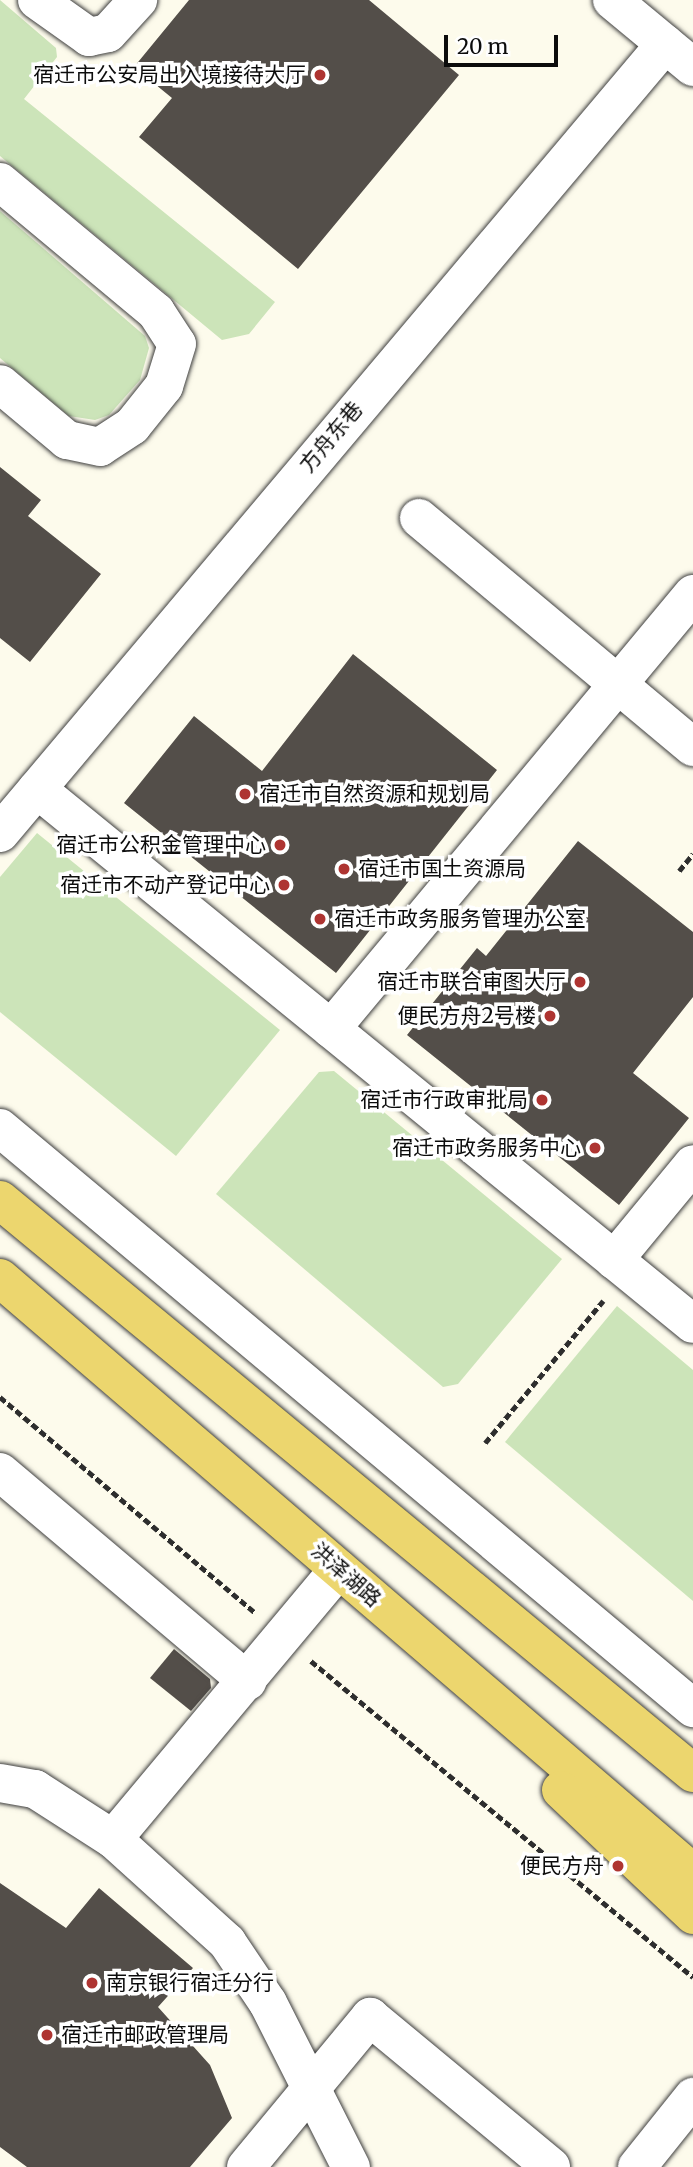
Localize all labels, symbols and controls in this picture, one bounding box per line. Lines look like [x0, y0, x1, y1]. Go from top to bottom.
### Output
scale bar [448, 21, 562, 65]
text: 20 m [457, 33, 508, 60]
place label: 宿迁市公安局出入境接待大厅 [33, 62, 306, 88]
marker: 宿迁市公安局出入境接待大厅 [312, 67, 328, 83]
street label: 方舟东巷 [294, 397, 368, 477]
place label: 宿迁市自然资源和规划局 [259, 781, 490, 807]
marker: 宿迁市自然资源和规划局 [237, 786, 253, 802]
place label: 宿迁市公积金管理中心 [56, 832, 266, 858]
marker: 宿迁市公积金管理中心 [272, 837, 288, 853]
place label: 宿迁市国土资源局 [358, 856, 526, 882]
marker: 宿迁市国土资源局 [336, 861, 352, 877]
place label: 宿迁市不动产登记中心 [60, 872, 270, 898]
marker: 宿迁市不动产登记中心 [276, 877, 292, 893]
place label: 宿迁市政务服务管理办公室 [334, 906, 586, 932]
marker: 宿迁市政务服务管理办公室 [312, 911, 328, 927]
place label: 宿迁市联合审图大厅 [377, 969, 566, 995]
marker: 宿迁市联合审图大厅 [572, 974, 588, 990]
place label: 便民方舟2号楼 [398, 1003, 536, 1029]
marker: 便民方舟2号楼 [542, 1008, 558, 1024]
place label: 宿迁市行政审批局 [360, 1087, 528, 1113]
marker: 宿迁市行政审批局 [534, 1092, 550, 1108]
place label: 宿迁市政务服务中心 [392, 1135, 581, 1161]
marker: 宿迁市政务服务中心 [587, 1140, 603, 1156]
street label: 洪泽湖路 [306, 1538, 386, 1612]
place label: 便民方舟 [520, 1853, 604, 1879]
marker: 便民方舟 [610, 1858, 626, 1874]
place label: 南京银行宿迁分行 [106, 1970, 274, 1996]
marker: 南京银行宿迁分行 [84, 1975, 100, 1991]
place label: 宿迁市邮政管理局 [61, 2022, 229, 2048]
marker: 宿迁市邮政管理局 [39, 2027, 55, 2043]

